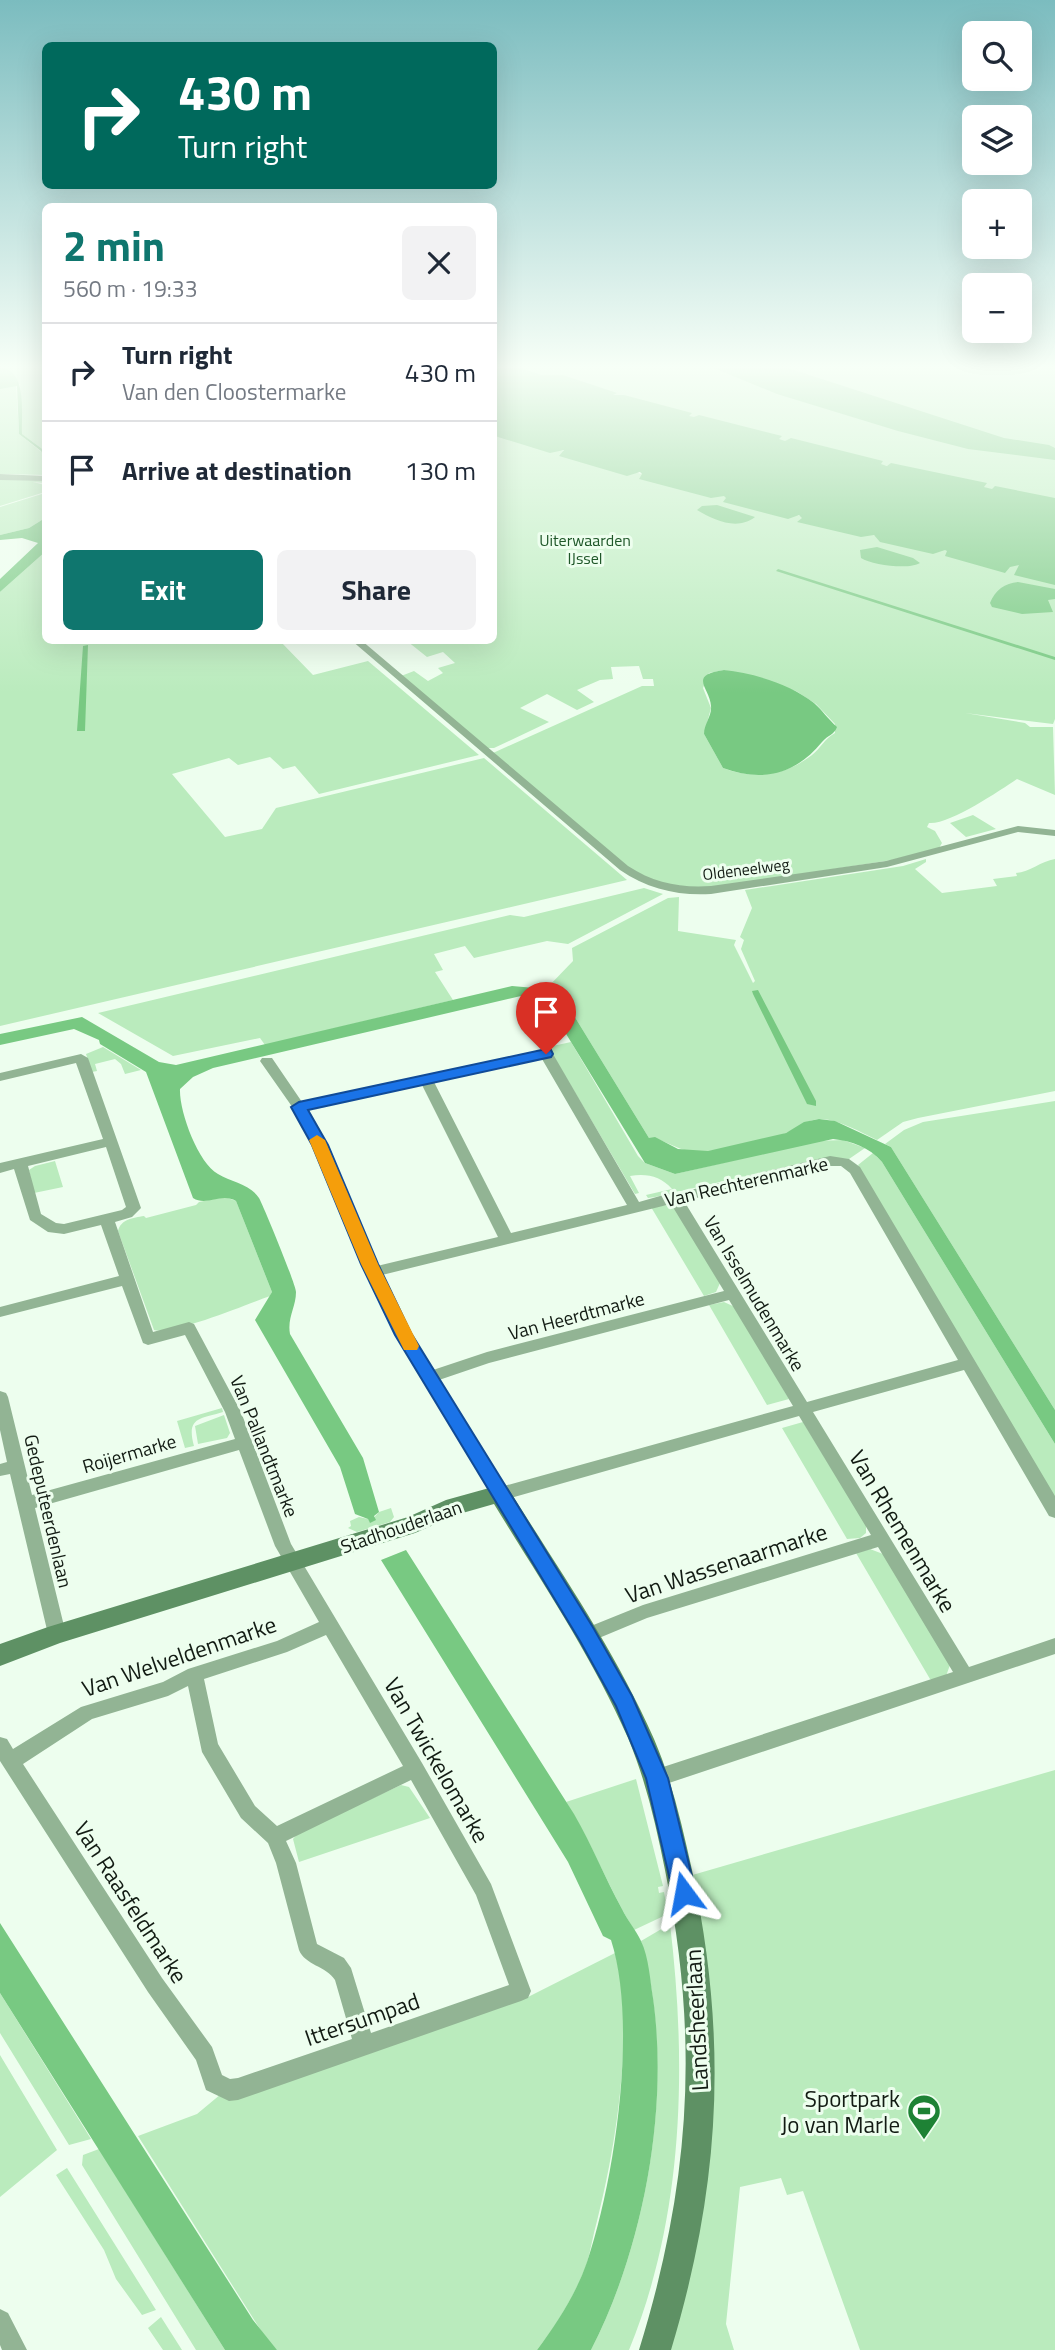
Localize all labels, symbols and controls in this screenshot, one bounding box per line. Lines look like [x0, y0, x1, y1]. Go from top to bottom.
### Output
map controls [962, 21, 1032, 343]
button: search [962, 21, 1032, 91]
text: 430 m [178, 54, 312, 129]
icon: right [63, 70, 154, 161]
button: layers [962, 105, 1032, 175]
text: Turn right [178, 122, 307, 170]
button: + [962, 189, 1032, 259]
text: 2 min [63, 213, 165, 277]
button: close [402, 226, 476, 300]
text: 560 m · 19:33 [63, 271, 198, 306]
button: − [962, 273, 1032, 343]
text: Turn right [122, 335, 233, 374]
icon: right [63, 353, 101, 391]
text: 430 m [405, 353, 476, 392]
text: Van den Cloostermarke [122, 374, 346, 409]
icon: arrive [63, 451, 101, 489]
text: Arrive at destination [122, 451, 352, 490]
text: 130 m [405, 451, 476, 490]
park label: Uiterwaarden IJssel [539, 528, 631, 570]
button: Exit [63, 550, 263, 630]
button: Share [277, 550, 476, 630]
street label: Oldeneelweg [701, 852, 791, 886]
pin [516, 982, 576, 1054]
icon: arrive [527, 993, 565, 1031]
street label: Van Rechterenmarke [661, 1148, 831, 1214]
street label: Van Isselmudenmarke [697, 1210, 813, 1376]
street label: Van Heerdtmarke [505, 1283, 647, 1347]
street label: Van Pallandtmarke [223, 1371, 307, 1521]
street label: Roijermarke [79, 1426, 179, 1480]
street label: Gedeputeerdenlaan [17, 1431, 81, 1591]
street label: Van Rhemenmarke [841, 1443, 965, 1619]
street label: Stadhouderlaan [336, 1492, 466, 1560]
street label: Van Wassenaarmarke [620, 1514, 832, 1612]
street label: Van Welveldenmarke [77, 1606, 281, 1706]
street label: Van Twickelomarke [375, 1671, 499, 1849]
street label: Van Raasfeldmarke [65, 1814, 197, 1990]
position arrow [647, 1856, 721, 1930]
street label: Landsheerlaan [675, 1948, 717, 2092]
street label: Ittersumpad [300, 1983, 424, 2055]
place label: Sportpark Jo van Marle [781, 2081, 900, 2142]
sports icon: Sportpark Jo van Marle [905, 2092, 943, 2141]

